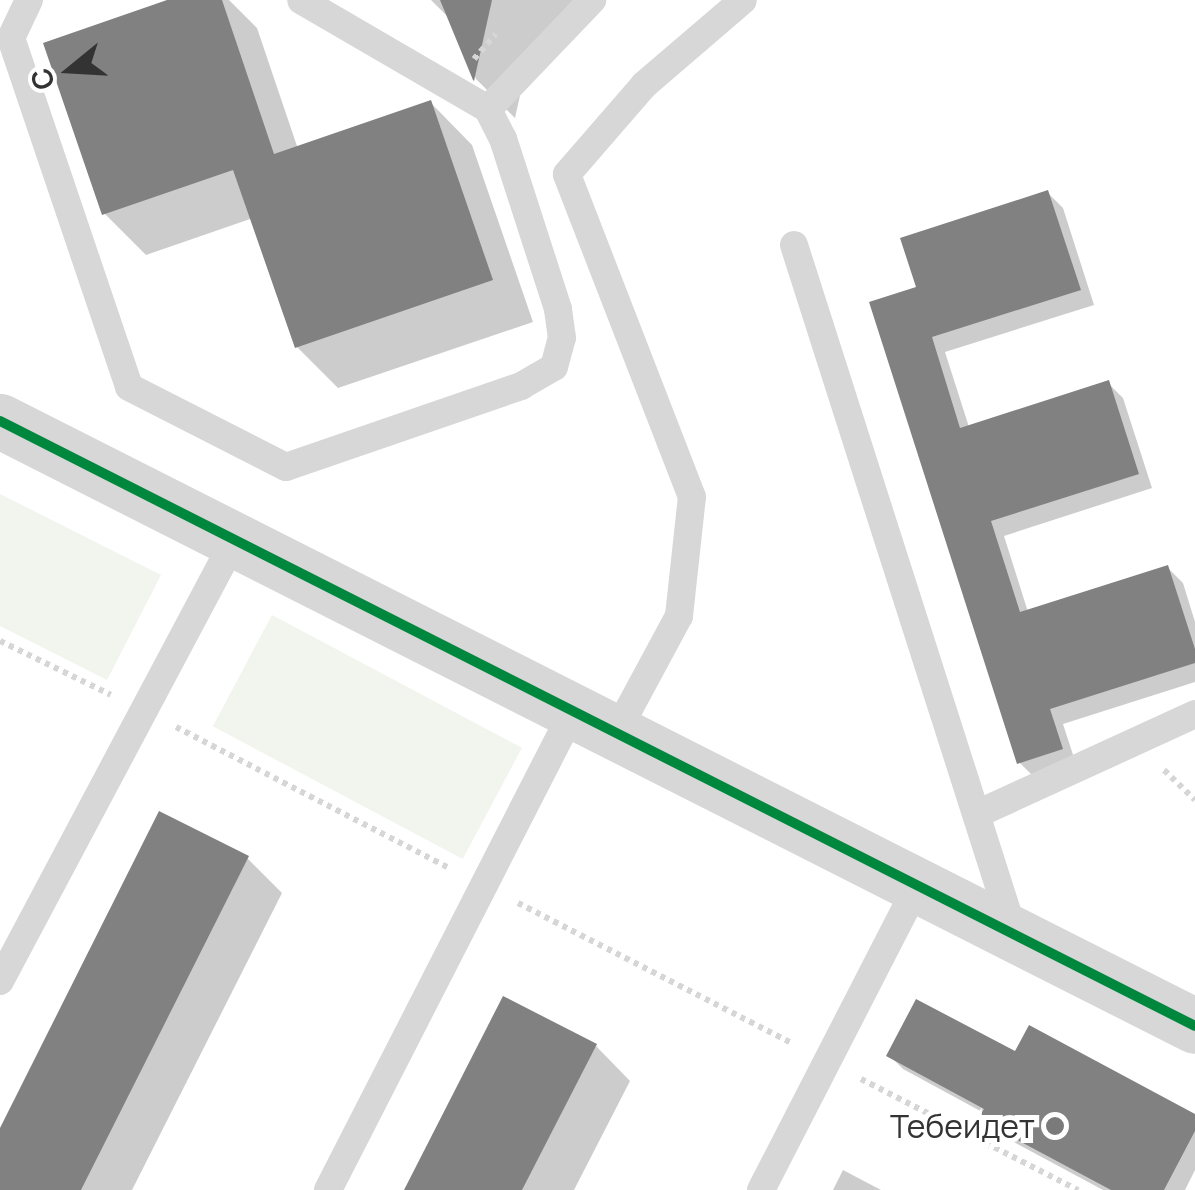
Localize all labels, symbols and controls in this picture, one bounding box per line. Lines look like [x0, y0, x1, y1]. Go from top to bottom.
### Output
north arrow [20, 20, 120, 120]
text: С [20, 64, 63, 95]
place label: Тебеидет [890, 1107, 1035, 1145]
marker: Тебеидет [1044, 1115, 1066, 1137]

